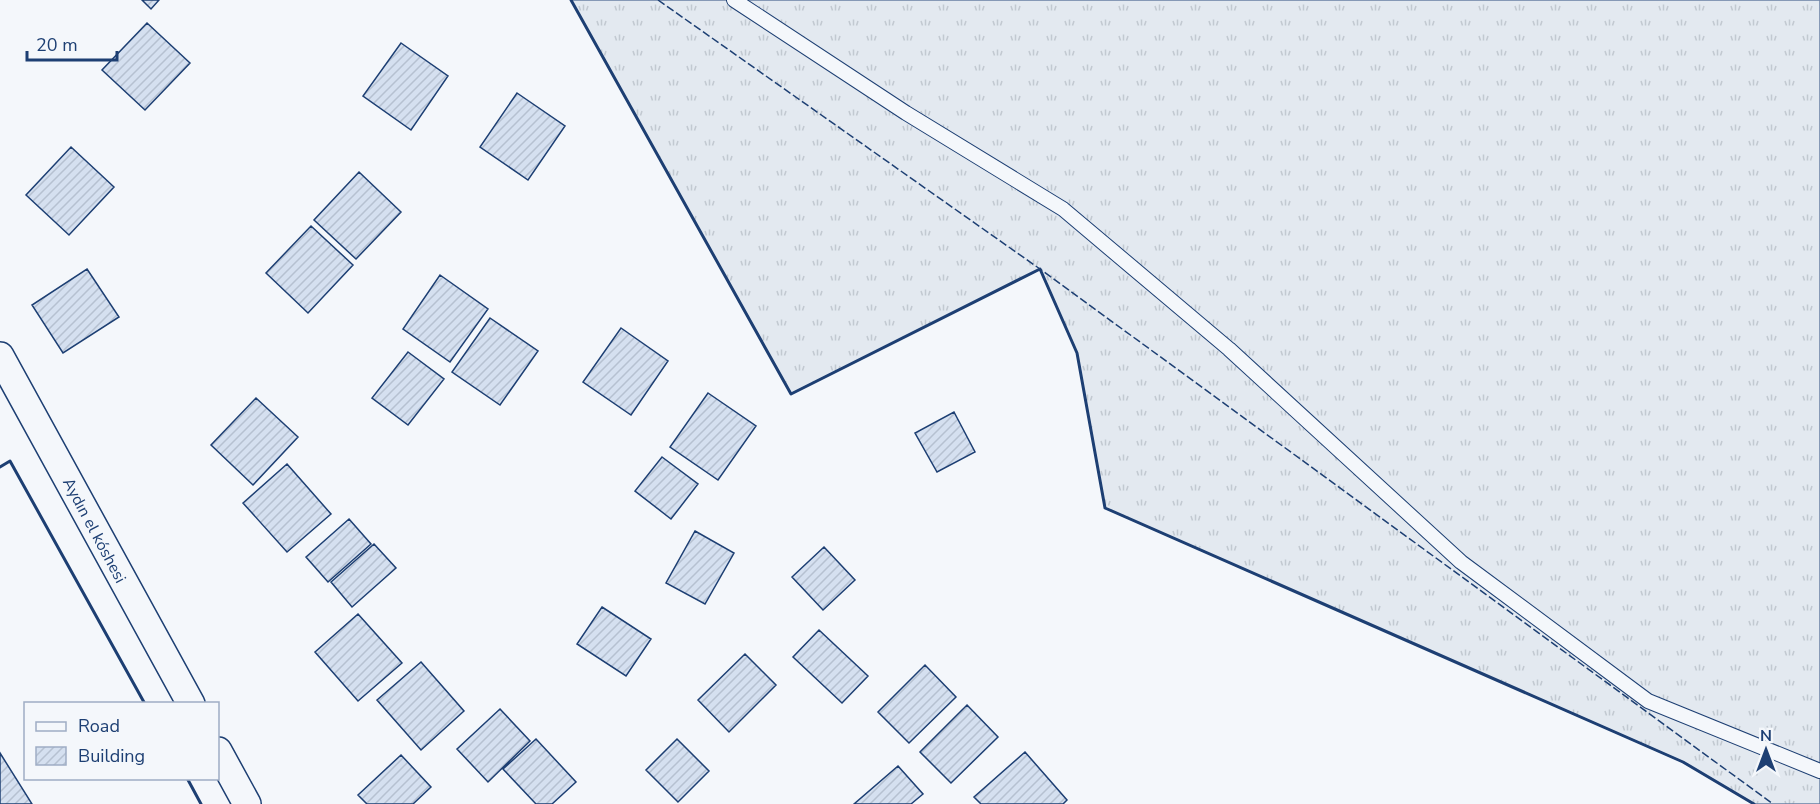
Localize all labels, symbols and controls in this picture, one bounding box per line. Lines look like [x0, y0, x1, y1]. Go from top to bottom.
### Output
scale bar [27, 24, 117, 62]
text: 20 m [36, 33, 78, 57]
street label: Aydın el kóshesi [57, 474, 131, 587]
legend [24, 702, 219, 780]
text: Road [78, 714, 120, 738]
north arrow [1736, 720, 1796, 780]
text: N [1760, 725, 1772, 747]
text: Building [78, 744, 145, 768]

